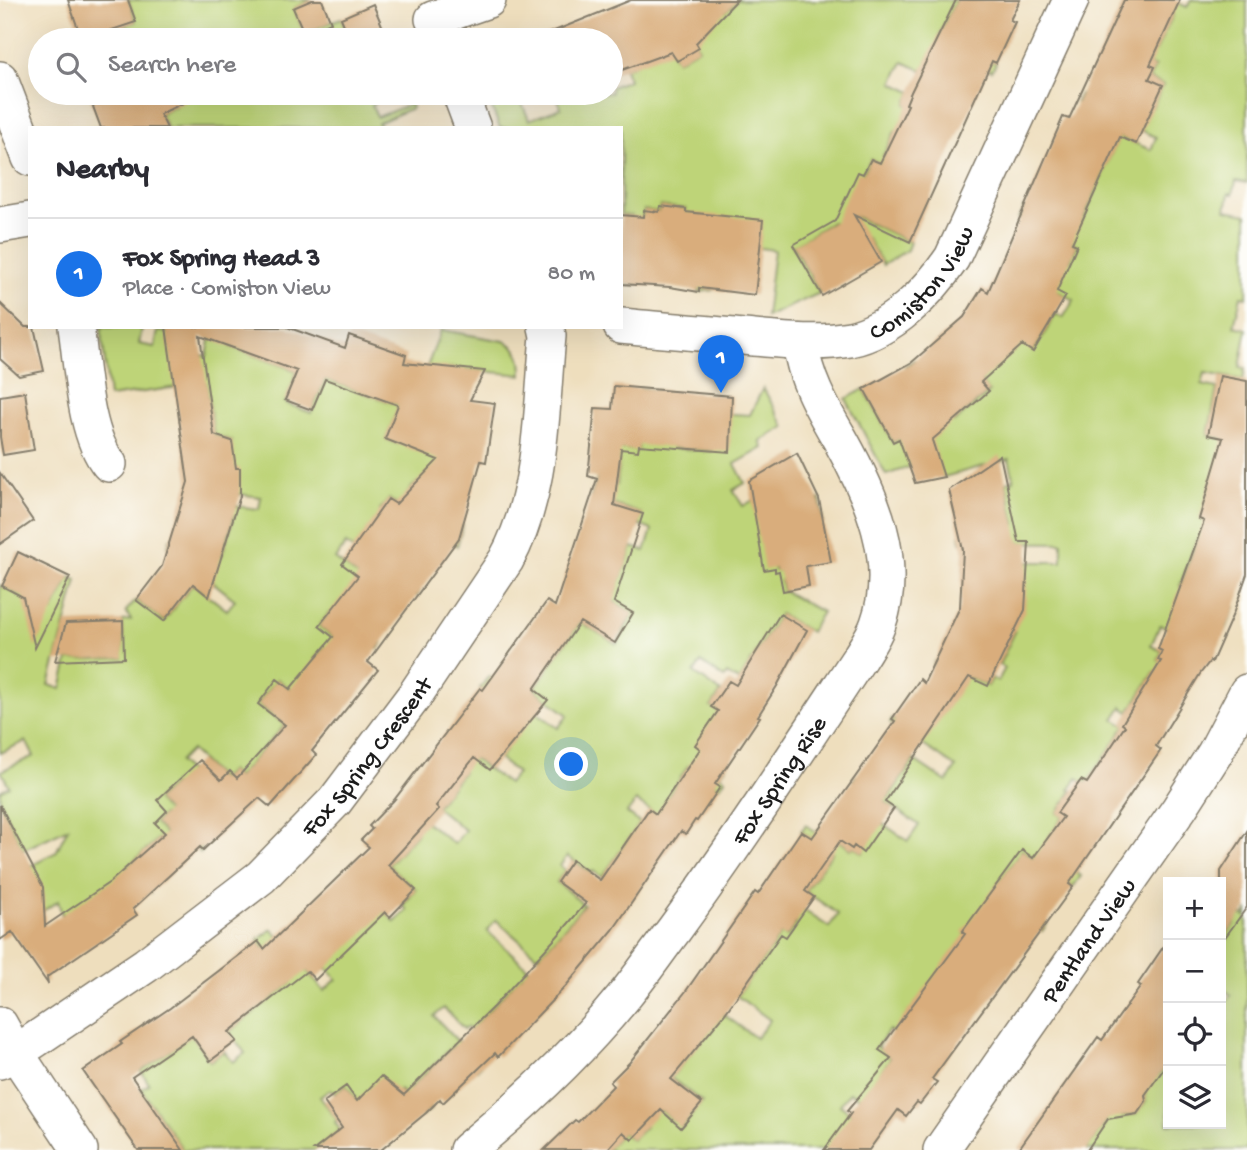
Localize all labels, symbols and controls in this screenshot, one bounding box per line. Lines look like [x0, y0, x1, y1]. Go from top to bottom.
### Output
search box [28, 28, 623, 105]
icon: search [52, 48, 90, 86]
text: Search here [108, 51, 236, 82]
text: Nearby [56, 154, 149, 189]
street label: Comiston View [865, 222, 983, 349]
text: Fox Spring Head 3 [123, 245, 320, 276]
text: 1 [74, 261, 84, 288]
text: 80 m [548, 261, 595, 288]
text: Place · Comiston View [123, 276, 331, 303]
pin: 1 [698, 335, 744, 393]
street label: Fox Spring Crescent [296, 671, 442, 845]
street label: Fox Spring Rise [727, 711, 835, 853]
your location [554, 747, 588, 781]
street label: Pentland View [1036, 874, 1144, 1011]
map controls [1163, 877, 1226, 1129]
button: + [1163, 877, 1226, 940]
button: − [1163, 940, 1226, 1003]
button: locate [1163, 1003, 1226, 1066]
button: layers [1163, 1066, 1226, 1129]

